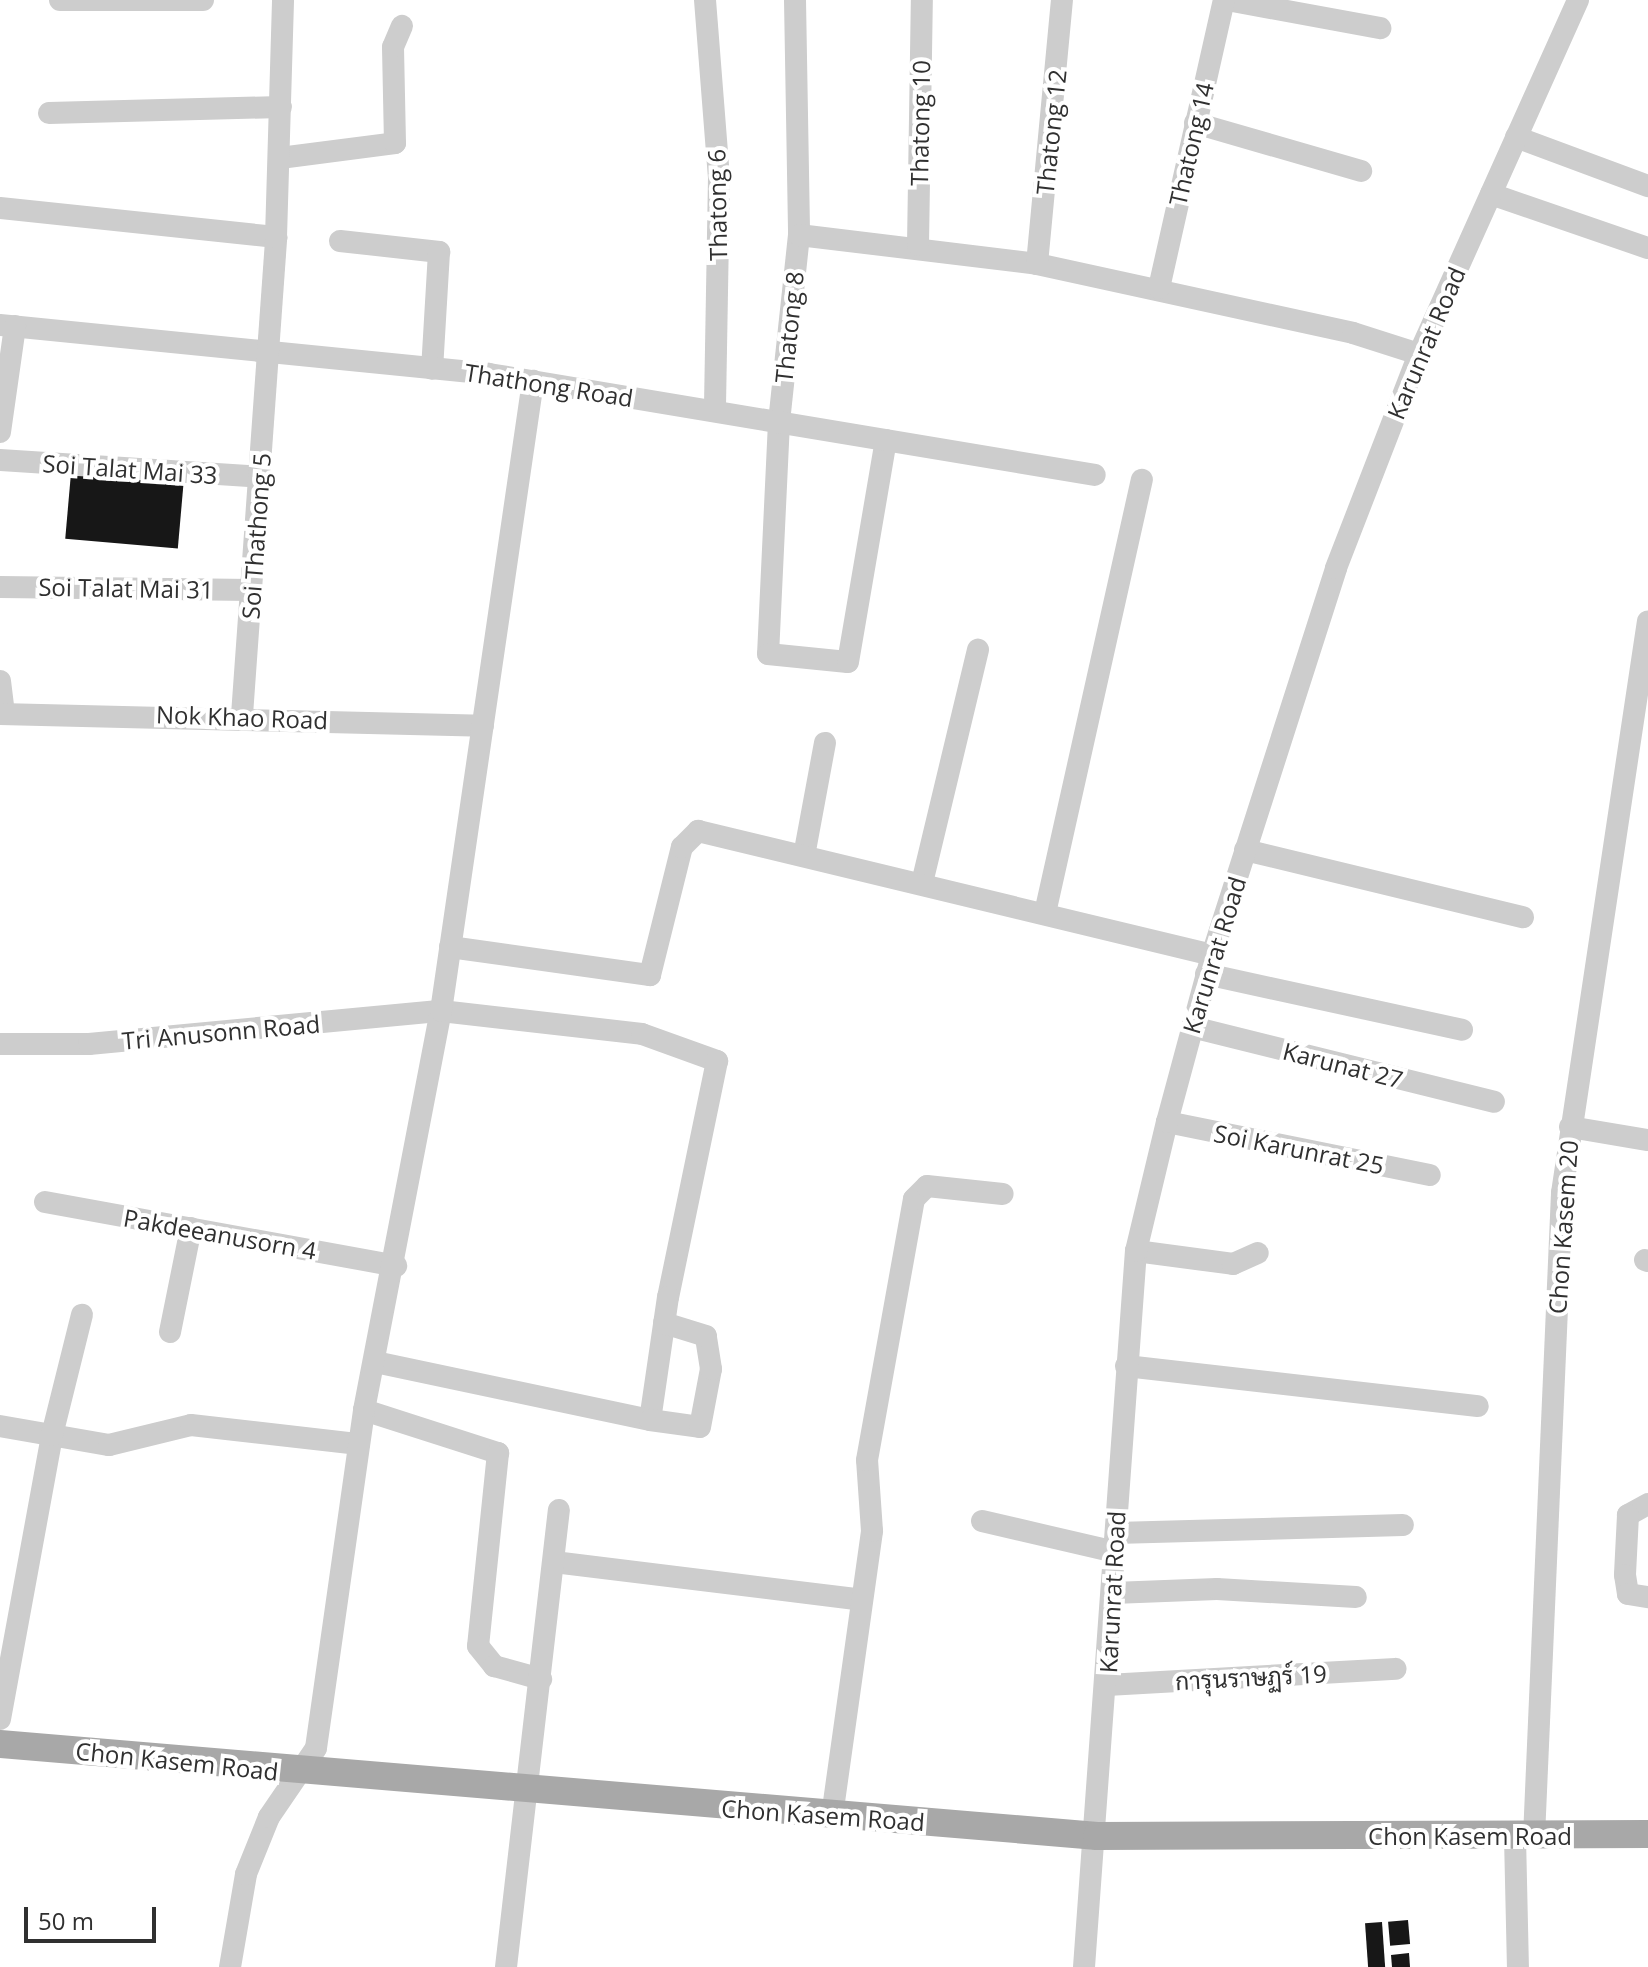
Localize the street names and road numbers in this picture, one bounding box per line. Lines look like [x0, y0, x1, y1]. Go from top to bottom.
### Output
street label: Thatong 10 [905, 60, 935, 186]
street label: Thatong 12 [1030, 68, 1072, 196]
street label: Thatong 14 [1163, 80, 1219, 208]
street label: Thatong 6 [702, 149, 732, 261]
street label: Karunrat Road [1381, 263, 1471, 423]
street label: Thatong 8 [769, 270, 809, 384]
street label: Thathong Road [463, 357, 635, 413]
street label: Soi Talat Mai 33 [42, 449, 218, 489]
street label: Soi Thathong 5 [236, 452, 276, 620]
street label: Soi Talat Mai 31 [38, 572, 214, 604]
street label: Nok Khao Road [156, 700, 328, 734]
street label: Karunrat Road [1176, 873, 1252, 1037]
street label: Tri Anusonn Road [121, 1009, 321, 1055]
street label: Karunat 27 [1280, 1036, 1406, 1094]
street label: Soi Karunrat 25 [1212, 1118, 1386, 1180]
street label: Chon Kasem 20 [1543, 1139, 1583, 1315]
street label: Pakdeeanusorn 4 [121, 1203, 319, 1265]
street label: Karunrat Road [1093, 1510, 1131, 1674]
street label: การุนราษฏร์ 19 [1174, 1659, 1328, 1695]
street label: Chon Kasem Road [74, 1736, 280, 1786]
street label: Chon Kasem Road [720, 1794, 926, 1836]
street label: Chon Kasem Road [1368, 1822, 1572, 1850]

